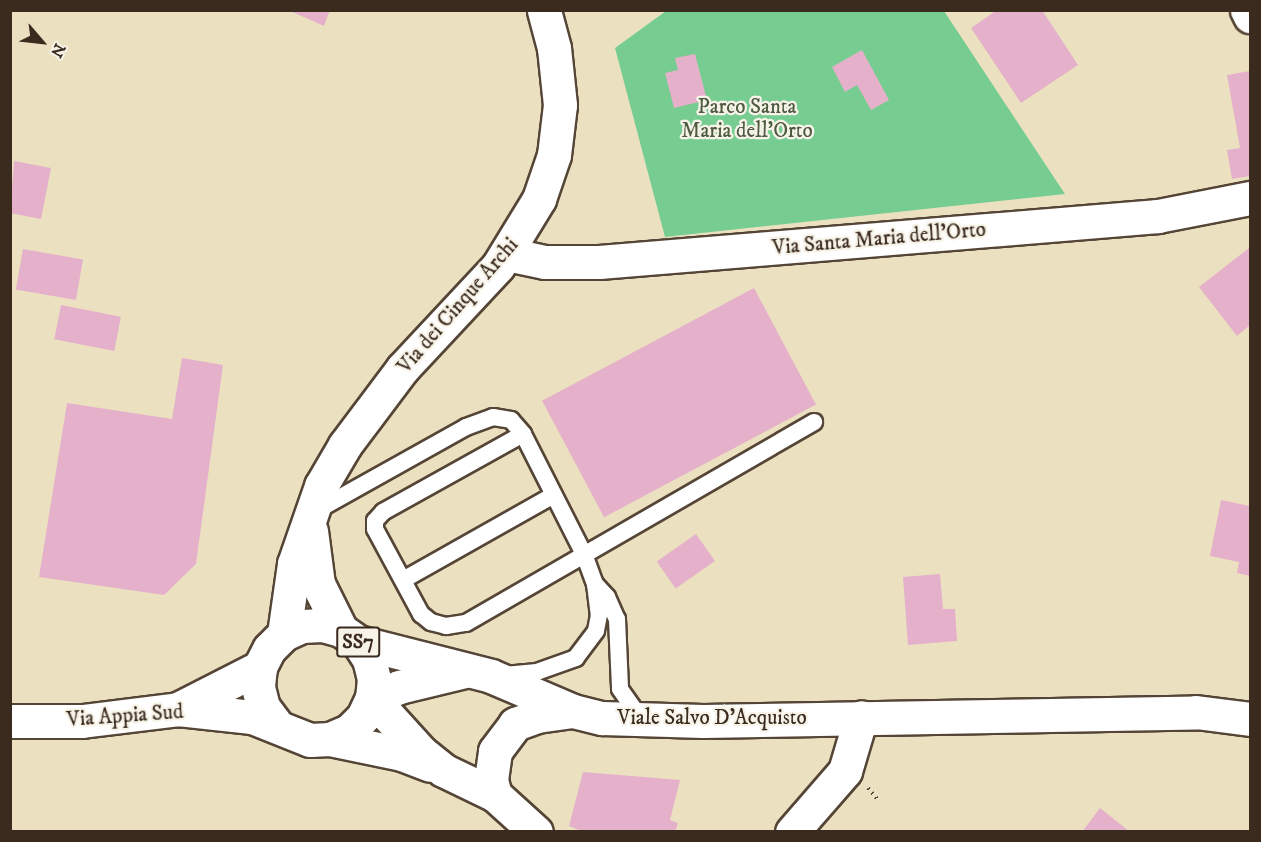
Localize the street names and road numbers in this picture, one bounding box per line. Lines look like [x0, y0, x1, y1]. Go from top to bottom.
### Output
street label: Via Santa Maria dell'Orto [771, 217, 987, 261]
street label: Via dei Cinque Archi [392, 233, 524, 379]
road number: SS7 [336, 625, 380, 659]
street label: Via Appia Sud [66, 699, 184, 733]
street label: Viale Salvo D'Acquisto [617, 705, 807, 731]

